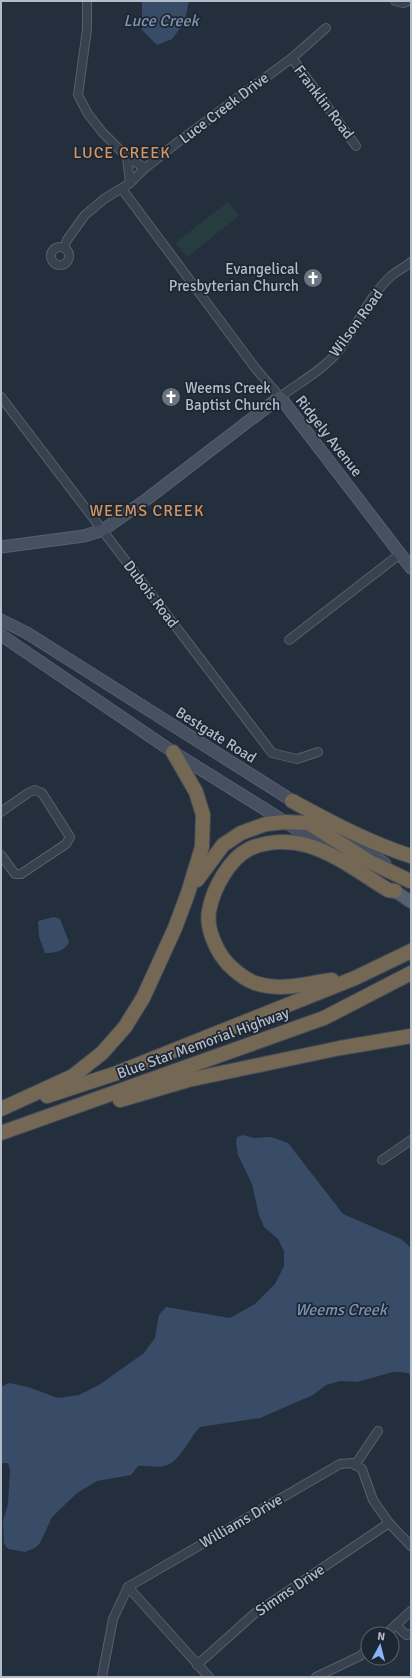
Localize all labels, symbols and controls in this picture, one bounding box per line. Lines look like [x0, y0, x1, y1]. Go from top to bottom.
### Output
water label: Luce Creek [124, 11, 200, 31]
street label: Franklin Road [290, 61, 358, 143]
street label: Luce Creek Drive [176, 69, 272, 147]
district label: LUCE CREEK [73, 143, 171, 163]
place label: Evangelical Presbyterian Church [169, 260, 299, 295]
church icon: Evangelical Presbyterian Church [302, 267, 324, 289]
street label: Wilson Road [325, 286, 387, 360]
place label: Weems Creek Baptist Church [185, 379, 280, 414]
church icon: Weems Creek Baptist Church [160, 386, 182, 408]
street label: Ridgely Avenue [292, 392, 366, 480]
district label: WEEMS CREEK [90, 501, 204, 521]
street label: Dubois Road [120, 557, 182, 631]
street label: Bestgate Road [172, 703, 260, 767]
street label: Blue Star Memorial Highway [114, 1003, 292, 1083]
water label: Weems Creek [295, 1300, 389, 1320]
street label: Williams Drive [196, 1490, 286, 1552]
street label: Simms Drive [252, 1560, 328, 1620]
north arrow [360, 1626, 400, 1666]
text: N [377, 1630, 386, 1643]

